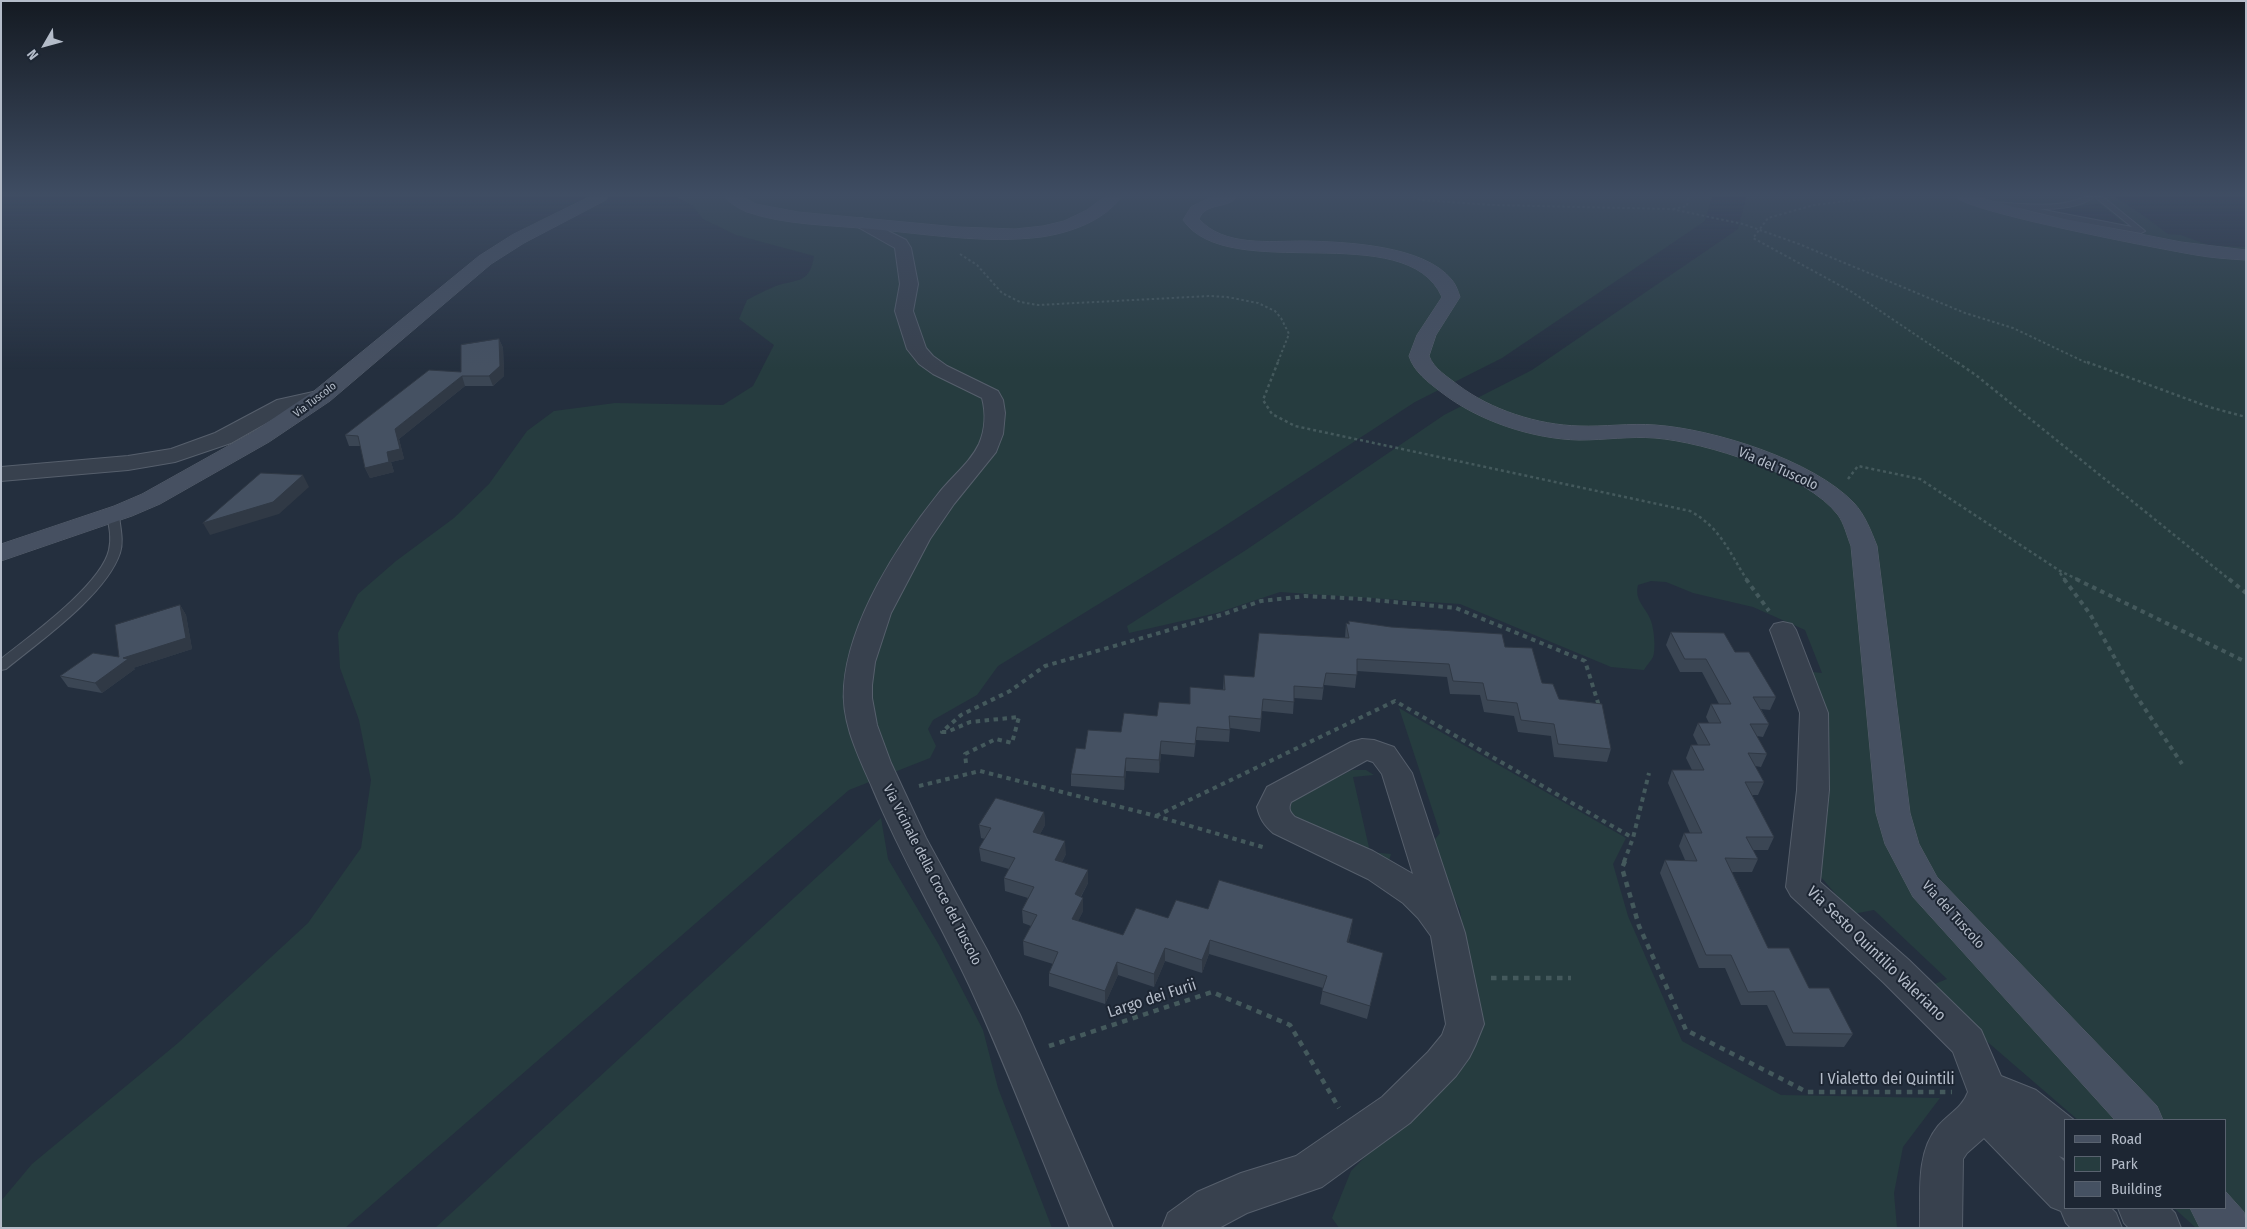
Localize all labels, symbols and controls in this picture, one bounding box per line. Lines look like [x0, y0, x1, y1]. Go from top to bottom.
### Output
north arrow [20, 20, 70, 70]
text: N [24, 46, 42, 63]
street label: Via Tuscolo [291, 380, 339, 420]
street label: Via del Tuscolo [1736, 444, 1820, 494]
street label: Via Vicinale della Croce del Tuscolo [879, 782, 985, 968]
street label: Via del Tuscolo [1918, 878, 1988, 952]
street label: Via Sesto Quintilio Valeriano [1803, 883, 1949, 1025]
street label: Largo dei Furii [1105, 976, 1199, 1022]
street label: I Vialetto dei Quintili [1820, 1070, 1954, 1090]
legend [2064, 1119, 2227, 1209]
text: Road [2111, 1130, 2142, 1148]
text: Park [2111, 1155, 2138, 1173]
text: Building [2111, 1180, 2162, 1198]

